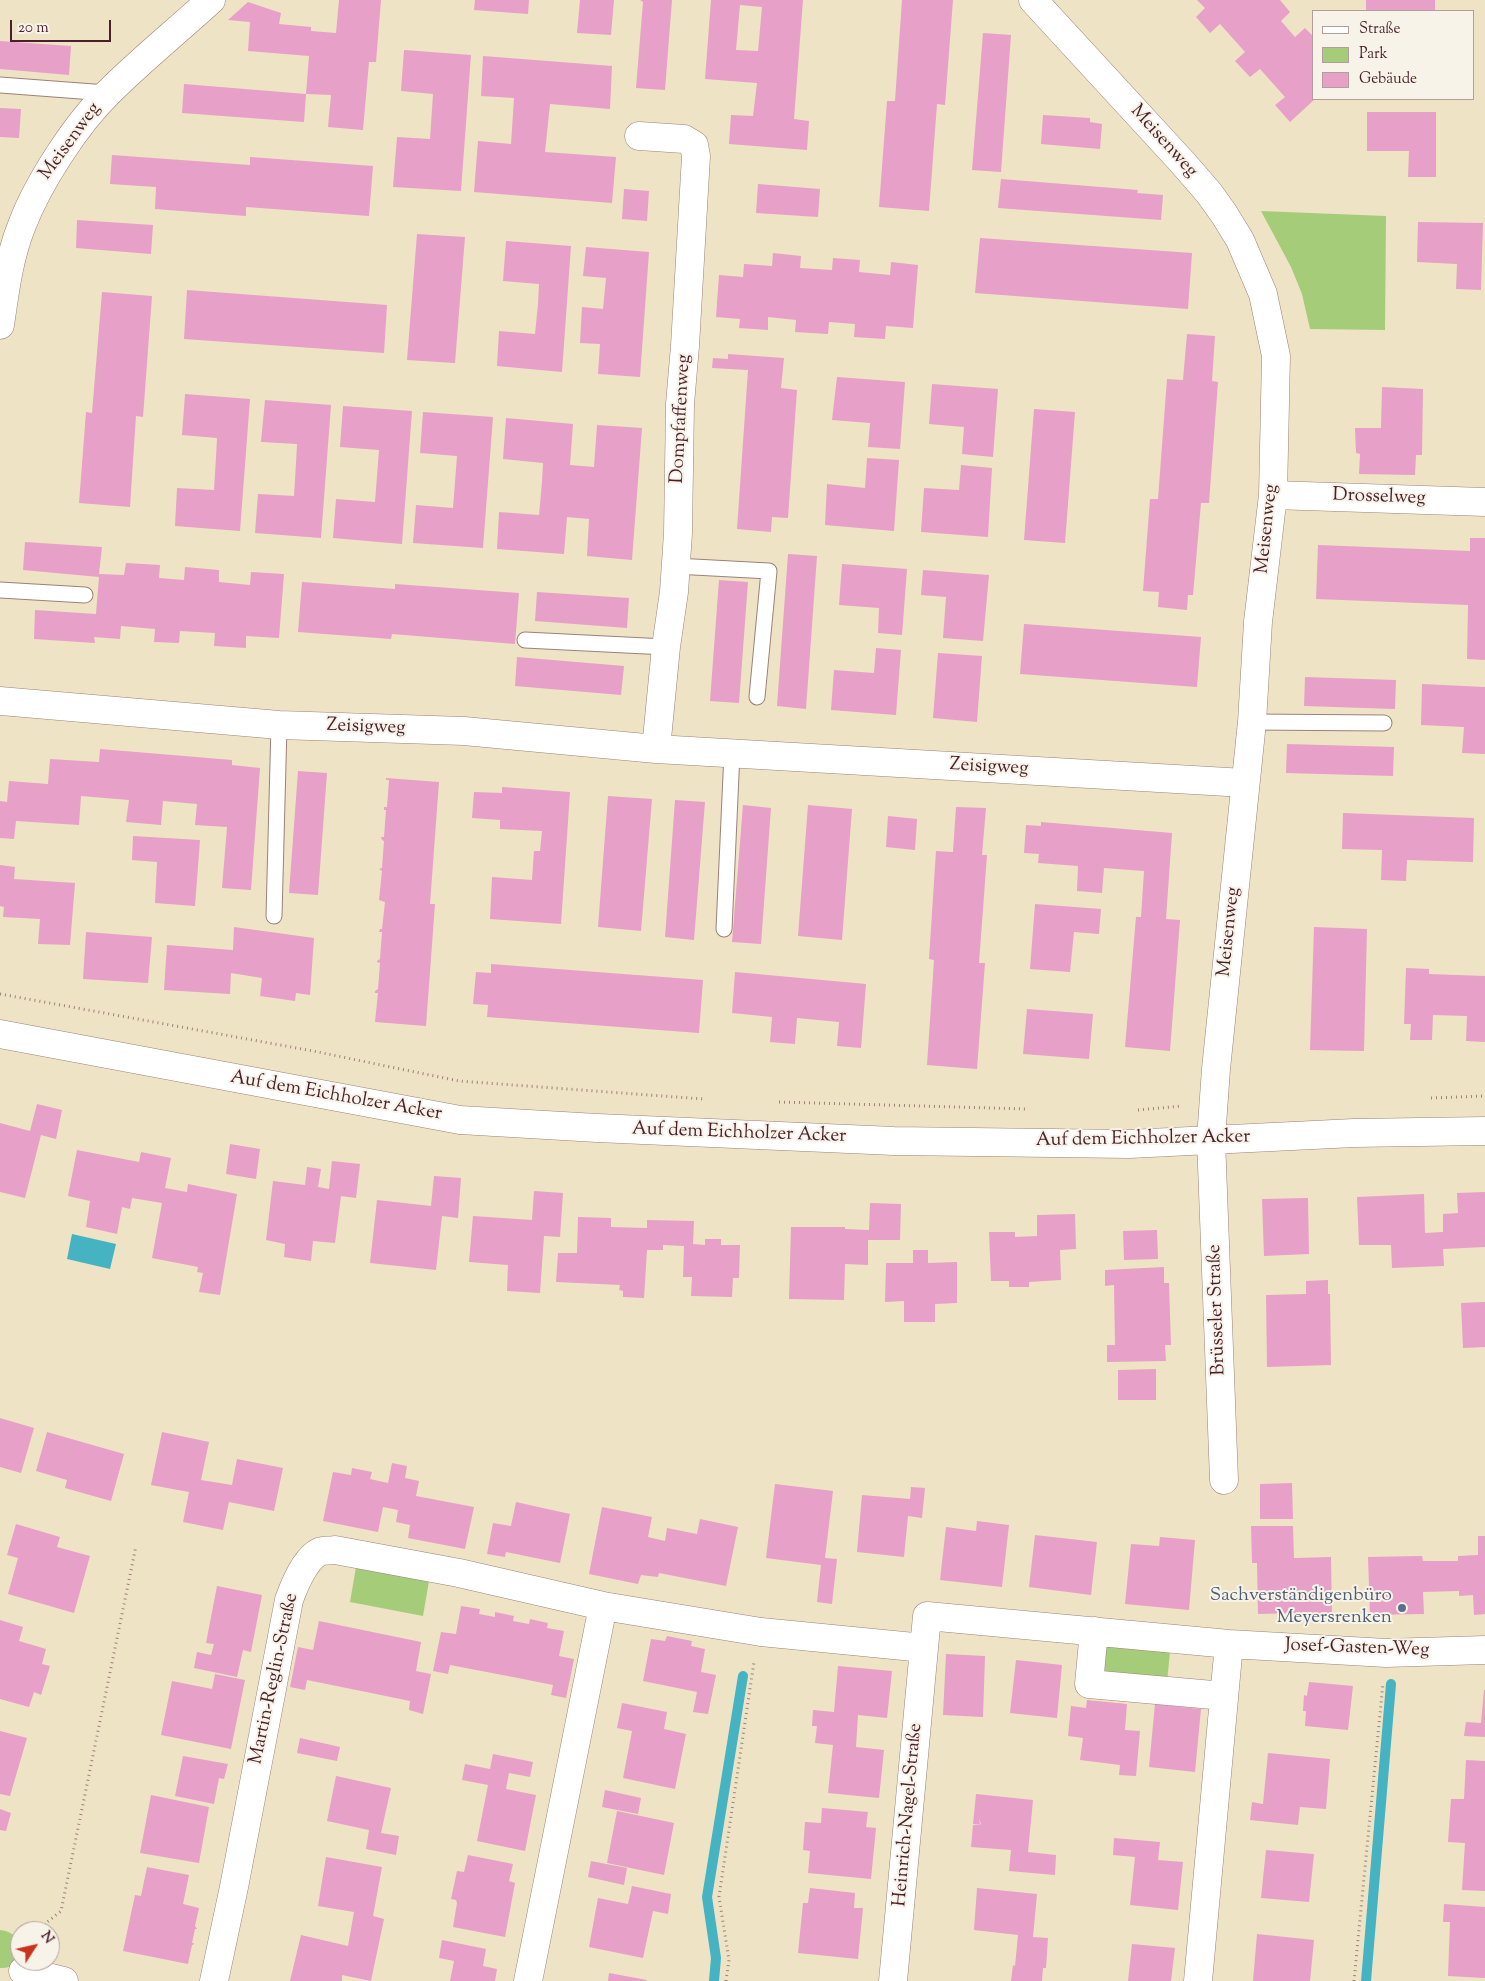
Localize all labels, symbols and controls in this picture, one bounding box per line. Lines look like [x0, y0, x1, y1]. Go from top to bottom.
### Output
scale bar [12, 10, 114, 42]
legend [1312, 10, 1475, 100]
text: 20 m [18, 18, 49, 39]
text: Straße [1359, 19, 1401, 40]
text: Park [1359, 44, 1388, 65]
text: Gebäude [1359, 69, 1417, 90]
street label: Meisenweg [35, 99, 107, 185]
street label: Meisenweg [1124, 101, 1202, 183]
street label: Dompfaffenweg [667, 354, 697, 484]
street label: Meisenweg [1252, 483, 1284, 575]
street label: Drosselweg [1332, 485, 1426, 511]
street label: Zeisigweg [326, 715, 406, 741]
street label: Zeisigweg [949, 755, 1029, 781]
street label: Meisenweg [1214, 886, 1246, 978]
street label: Auf dem Eichholzer Acker [228, 1067, 444, 1127]
street label: Auf dem Eichholzer Acker [631, 1119, 847, 1149]
street label: Auf dem Eichholzer Acker [1035, 1127, 1251, 1153]
street label: Brüsseler Straße [1204, 1244, 1232, 1376]
place label: Sachverständigenbüro Meyersrenken [1210, 1586, 1392, 1630]
street label: Martin-Reglin-Straße [246, 1591, 304, 1767]
marker: Sachverständigenbüro Meyersrenken [1396, 1602, 1408, 1614]
street label: Josef-Gasten-Weg [1284, 1635, 1430, 1663]
street label: Heinrich-Nagel-Straße [890, 1722, 928, 1908]
north arrow [10, 1921, 60, 1971]
text: N [35, 1928, 58, 1948]

